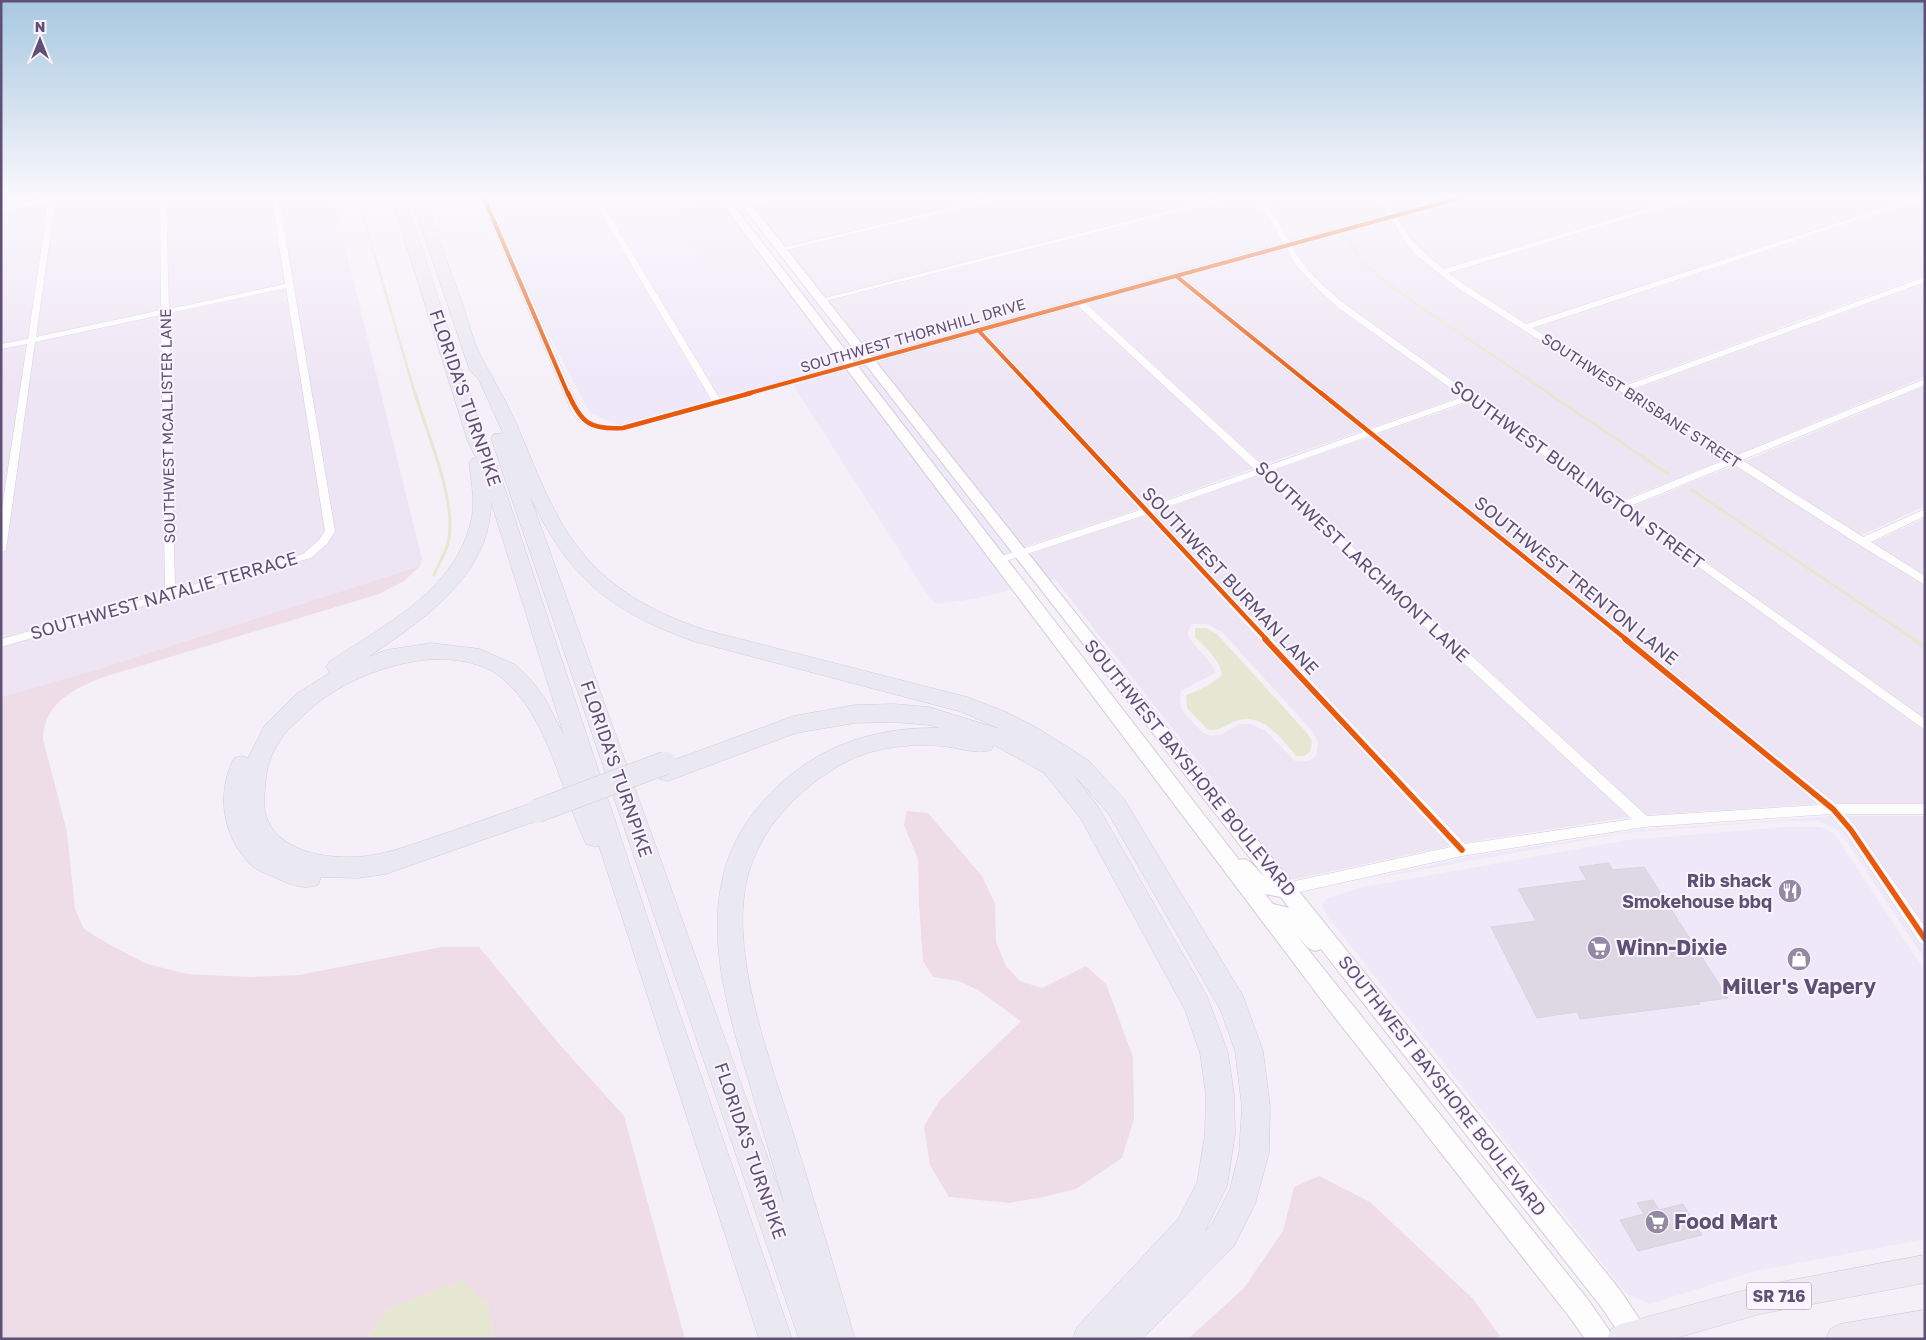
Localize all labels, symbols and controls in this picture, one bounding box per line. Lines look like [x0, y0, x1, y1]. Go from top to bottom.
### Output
north arrow [15, 15, 65, 65]
text: N [35, 18, 45, 35]
street label: SOUTHWEST THORNHILL DRIVE [798, 294, 1027, 376]
street label: FLORIDA'S TURNPIKE [425, 306, 507, 489]
street label: SOUTHWEST MCALLISTER LANE [156, 309, 178, 543]
street label: SOUTHWEST BRISBANE STREET [1539, 329, 1744, 471]
street label: SOUTHWEST BURLINGTON STREET [1447, 375, 1709, 574]
street label: SOUTHWEST LARCHMONT LANE [1251, 456, 1474, 666]
street label: SOUTHWEST BURMAN LANE [1138, 482, 1324, 679]
street label: SOUTHWEST TRENTON LANE [1470, 491, 1683, 669]
street label: SOUTHWEST NATALIE TERRACE [28, 546, 300, 644]
street label: SOUTHWEST BAYSHORE BOULEVARD [1080, 634, 1301, 900]
street label: FLORIDA'S TURNPIKE [576, 677, 658, 860]
place label: Rib shack Smokehouse bbq [1622, 869, 1773, 912]
restaurant icon: Rib shack Smokehouse bbq [1777, 878, 1803, 904]
place label: Winn-Dixie [1616, 934, 1727, 960]
supermarket icon: Winn-Dixie [1586, 935, 1612, 961]
shop icon: Miller's Vapery [1786, 946, 1812, 972]
street label: SOUTHWEST BAYSHORE BOULEVARD [1334, 951, 1551, 1220]
place label: Miller's Vapery [1722, 973, 1876, 999]
street label: FLORIDA'S TURNPIKE [710, 1059, 792, 1242]
place label: Food Mart [1674, 1208, 1778, 1234]
supermarket icon: Food Mart [1644, 1209, 1670, 1235]
road number: SR 716 [1746, 1282, 1812, 1310]

